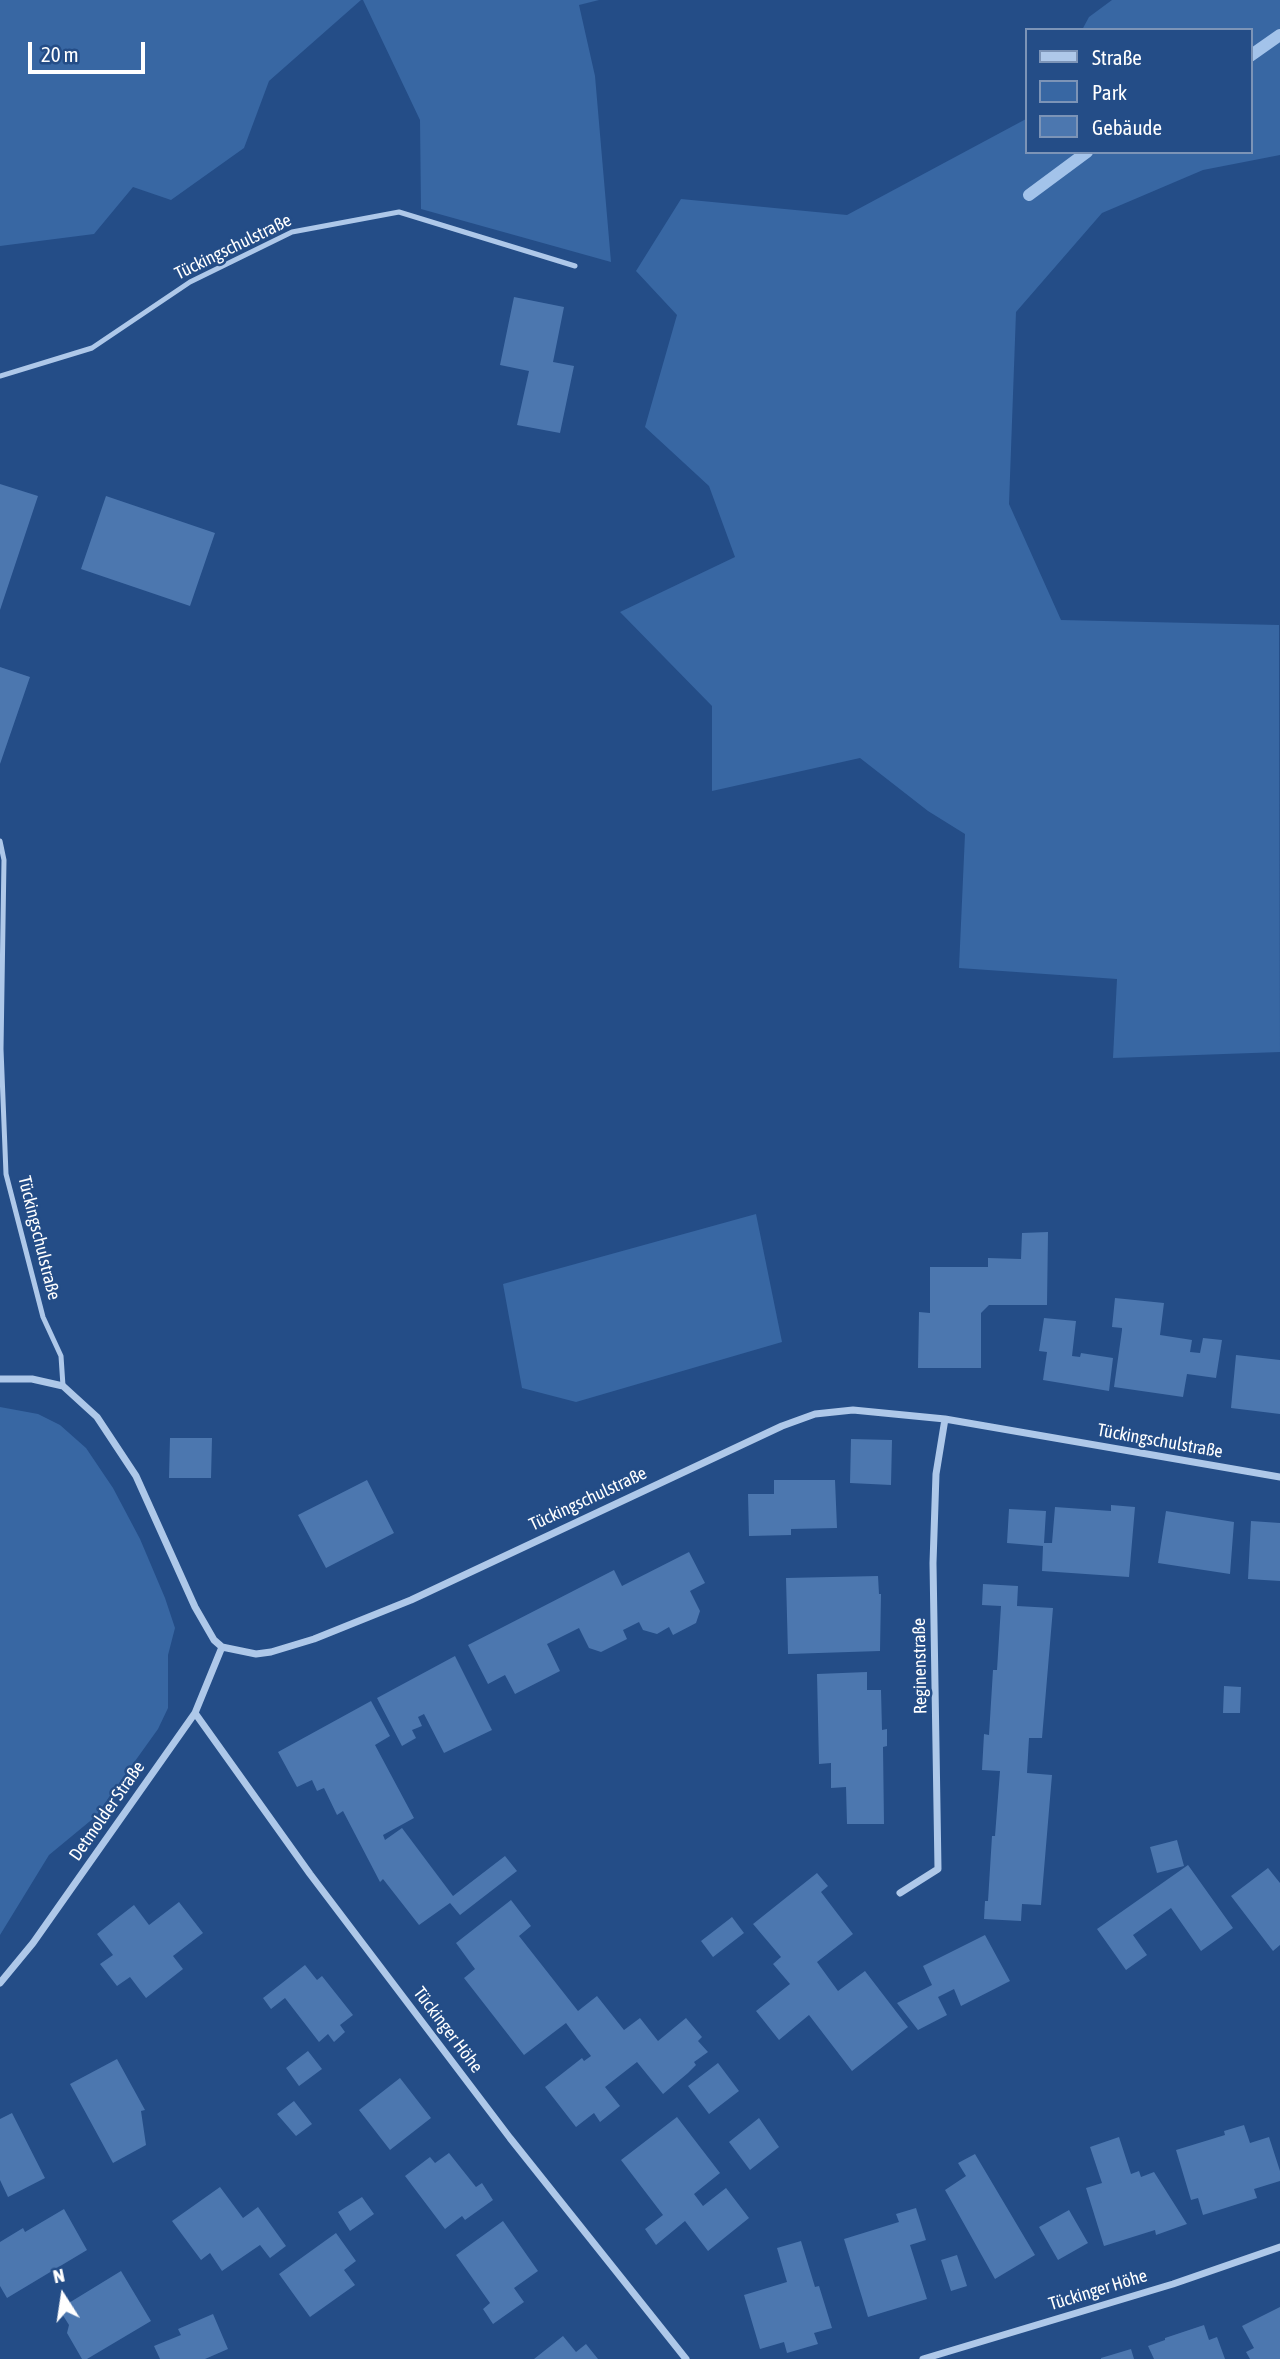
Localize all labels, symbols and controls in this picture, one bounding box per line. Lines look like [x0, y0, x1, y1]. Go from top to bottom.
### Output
scale bar [32, 28, 149, 72]
legend [1024, 28, 1252, 154]
text: 20 m [41, 42, 79, 66]
text: Straße [1092, 45, 1142, 69]
text: Park [1092, 80, 1127, 104]
text: Gebäude [1092, 115, 1162, 139]
street label: Tückingschulstraße [171, 209, 295, 285]
street label: Tückingschulstraße [13, 1174, 65, 1302]
street label: Tückingschulstraße [1096, 1419, 1224, 1463]
street label: Tückingschulstraße [526, 1462, 650, 1536]
street label: Reginenstraße [908, 1618, 932, 1714]
street label: Detmolder Straße [65, 1757, 149, 1865]
street label: Tückinger Höhe [409, 1983, 487, 2077]
north arrow [28, 2261, 98, 2331]
text: N [51, 2264, 66, 2287]
street label: Tückinger Höhe [1046, 2265, 1150, 2315]

